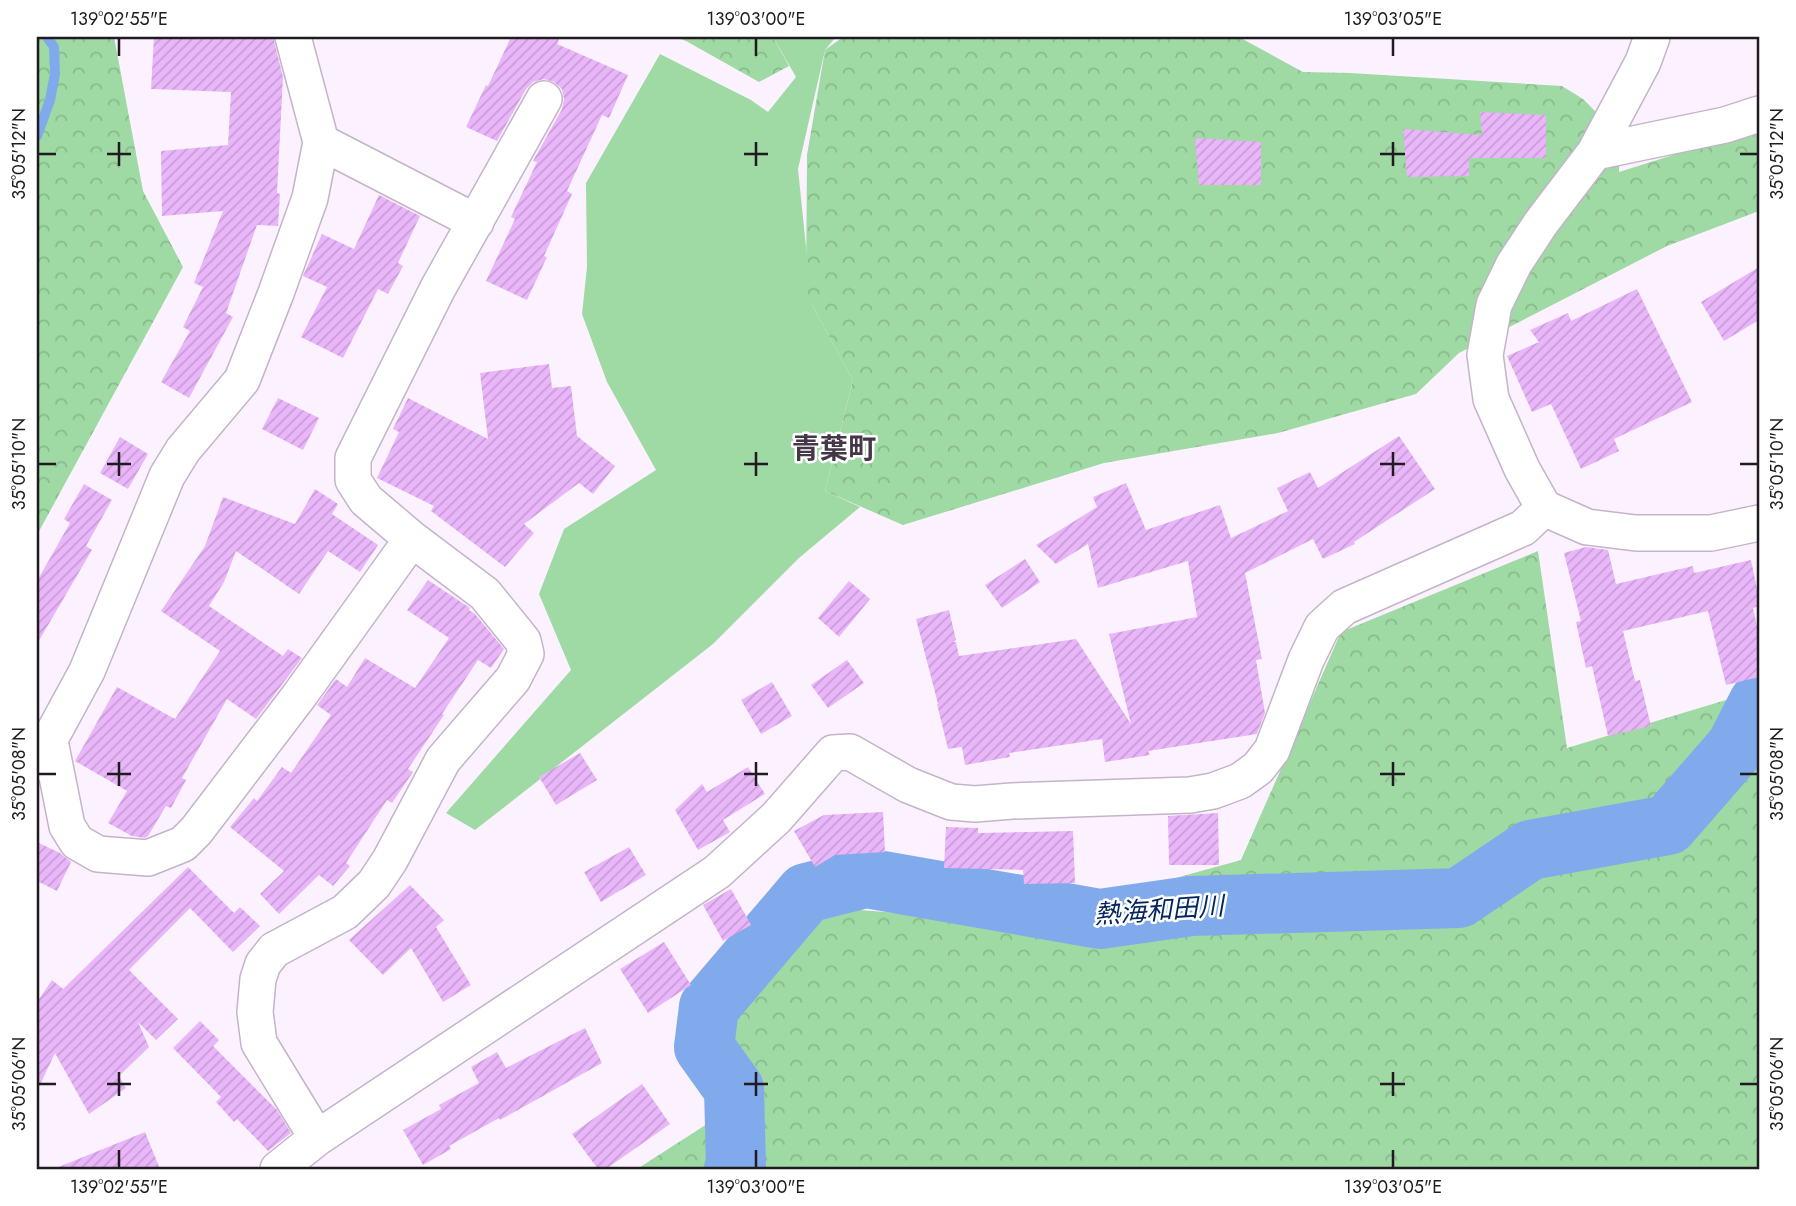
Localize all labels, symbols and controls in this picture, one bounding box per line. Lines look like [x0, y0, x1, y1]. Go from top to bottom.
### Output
text: 139°02'55"E [70, 6, 168, 32]
text: 139°03'00"E [707, 6, 805, 32]
text: 139°03'05"E [1344, 6, 1442, 32]
text: 35°05'12"N [6, 108, 32, 200]
text: 35°05'12"N [1764, 108, 1790, 200]
text: 35°05'10"N [6, 418, 32, 510]
text: 35°05'10"N [1764, 418, 1790, 510]
district label: 青葉町 [792, 428, 876, 469]
text: 35°05'08"N [6, 727, 32, 821]
text: 35°05'08"N [1764, 727, 1790, 821]
water label: 熱海和田川 [1093, 886, 1228, 933]
text: 35°05'06"N [6, 1037, 32, 1131]
text: 35°05'06"N [1764, 1037, 1790, 1131]
text: 139°02'55"E [70, 1174, 168, 1200]
text: 139°03'00"E [707, 1174, 805, 1200]
text: 139°03'05"E [1344, 1174, 1442, 1200]

